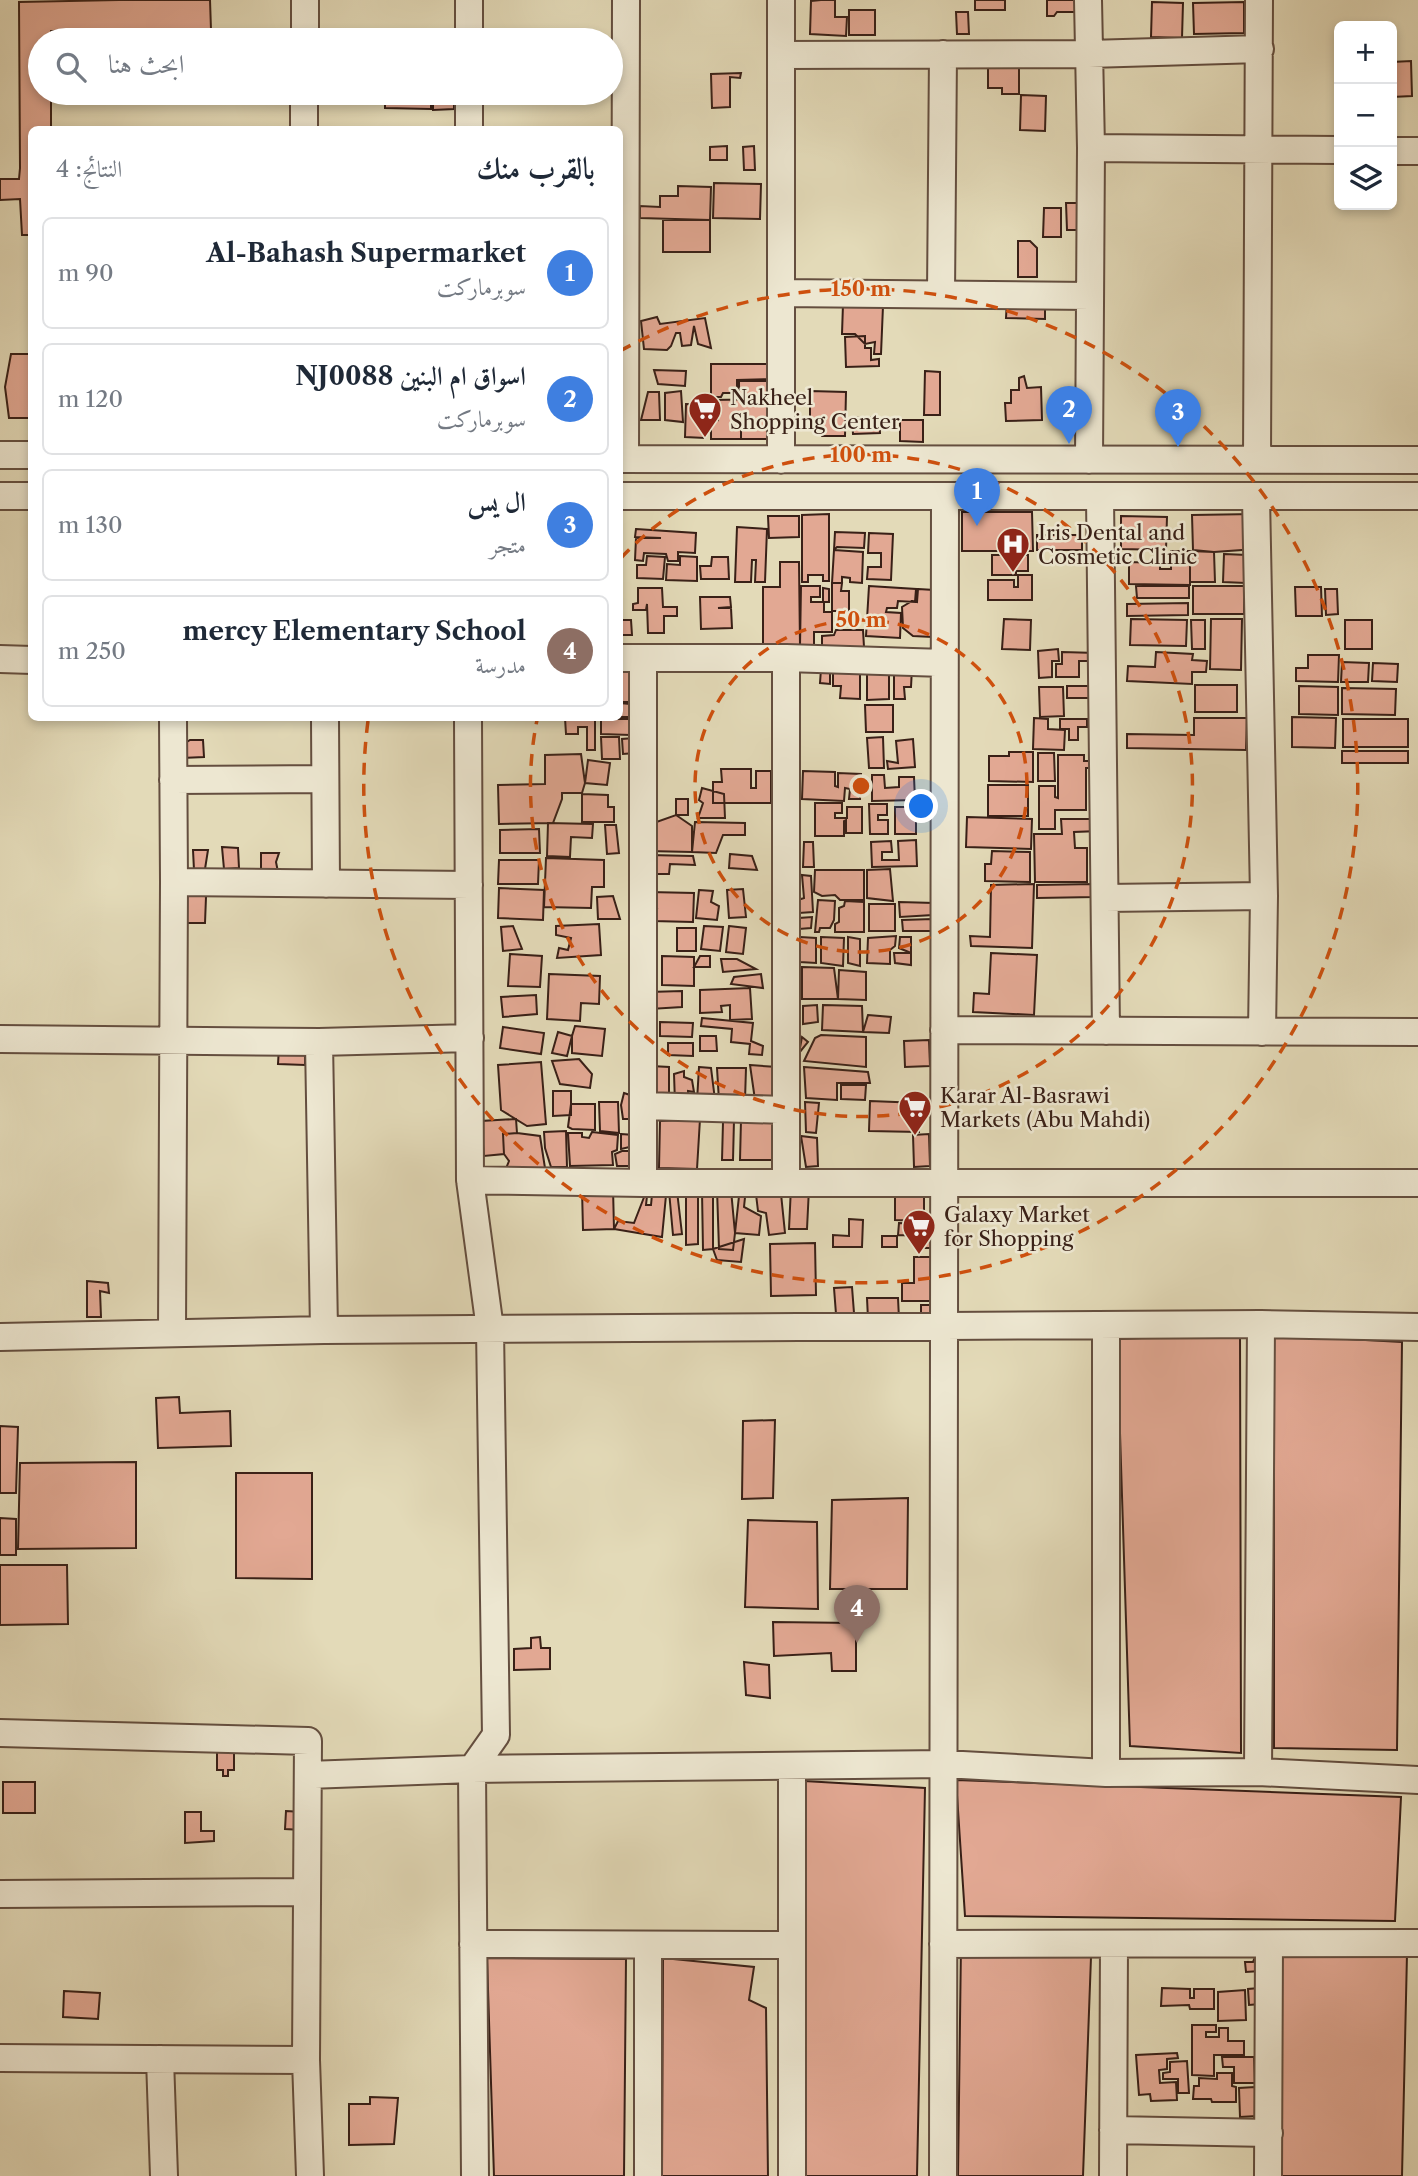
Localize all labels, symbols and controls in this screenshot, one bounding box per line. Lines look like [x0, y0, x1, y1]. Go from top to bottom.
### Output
map controls [1334, 21, 1397, 210]
button: + [1334, 21, 1397, 84]
search box [28, 28, 623, 105]
icon: search [52, 48, 90, 86]
text: ابحث هنا [108, 48, 184, 80]
button: − [1334, 84, 1397, 147]
button: layers [1334, 147, 1397, 210]
text: بالقرب منك [477, 150, 595, 187]
text: النتائج: 4 [56, 155, 122, 183]
text: Al-Bahash Supermarket [206, 237, 526, 269]
text: 90 m [58, 259, 114, 287]
text: 1 [565, 259, 575, 287]
text: سوبرماركت [437, 273, 526, 301]
text: 150 m [831, 276, 891, 301]
text: اسواق ام البنين NJ0088 [295, 360, 526, 392]
text: 120 m [58, 385, 123, 413]
text: 2 [563, 385, 577, 413]
place label: Nakheel Shopping Center [730, 385, 900, 434]
pin: 2 [1046, 386, 1092, 444]
pin: 3 [1155, 389, 1201, 447]
supermarket icon: Nakheel Shopping Center [686, 390, 724, 439]
text: سوبرماركت [437, 405, 526, 433]
text: 100 m [830, 442, 892, 467]
pin: 1 [954, 468, 1000, 526]
text: ال يس [467, 486, 526, 518]
text: 130 m [58, 511, 122, 539]
text: 3 [564, 511, 577, 539]
place label: Iris Dental and Cosmetic Clinic [1038, 520, 1197, 569]
hospital icon: Iris Dental and Cosmetic Clinic [994, 525, 1032, 574]
text: متجر [490, 531, 526, 559]
text: 50 m [835, 607, 887, 632]
text: mercy Elementary School [182, 615, 526, 647]
text: 250 m [58, 637, 126, 665]
text: 4 [563, 637, 577, 665]
text: مدرسة [475, 651, 526, 679]
centre of rings [849, 774, 873, 798]
your location [904, 789, 938, 823]
place label: Karar Al-Basrawi Markets (Abu Mahdi) [940, 1083, 1150, 1132]
supermarket icon: Karar Al-Basrawi Markets (Abu Mahdi) [896, 1088, 934, 1137]
place label: Galaxy Market for Shopping [944, 1202, 1090, 1251]
supermarket icon: Galaxy Market for Shopping [900, 1207, 938, 1256]
pin: 4 [834, 1585, 880, 1643]

